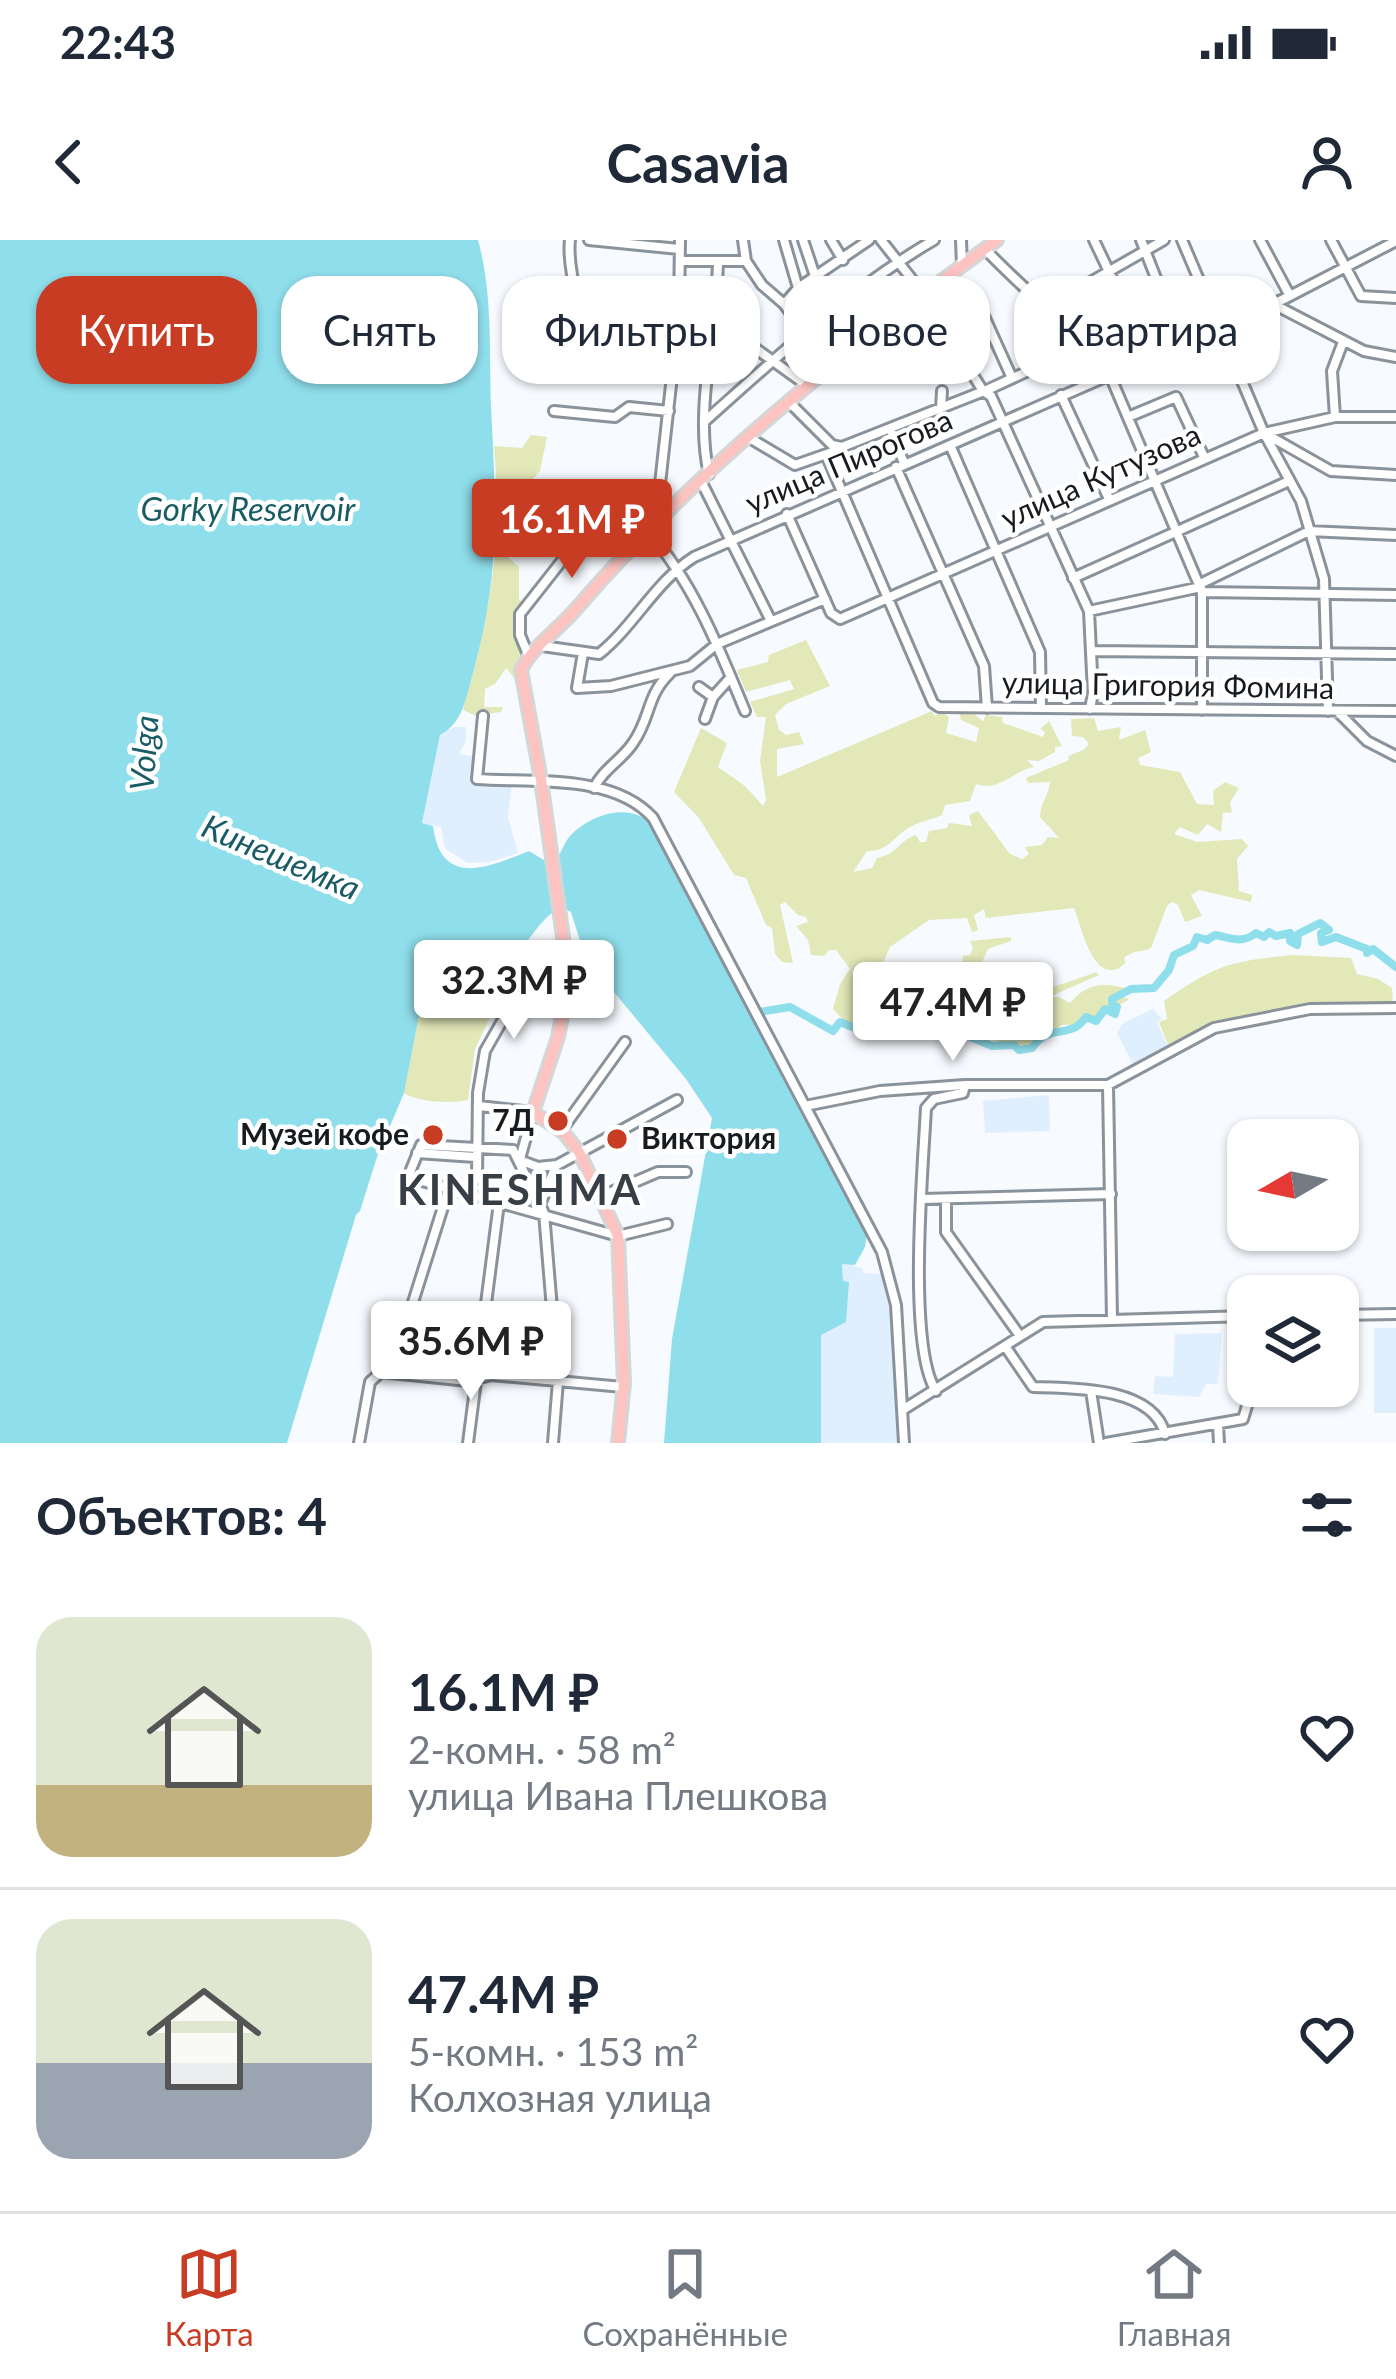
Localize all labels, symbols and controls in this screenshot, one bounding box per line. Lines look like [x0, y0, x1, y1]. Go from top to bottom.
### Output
text: 22:43 [60, 15, 176, 69]
icon: back [36, 129, 102, 195]
icon: person [1294, 129, 1360, 195]
text: Casavia [606, 130, 790, 195]
chip: Купить [36, 276, 257, 384]
chip: Снять [281, 276, 478, 384]
chip: Фильтры [502, 276, 760, 384]
chip: Новое [784, 276, 990, 384]
chip: Квартира [1014, 276, 1280, 384]
street label: улица Пирогова [739, 400, 957, 520]
street label: улица Кутузова [995, 415, 1205, 535]
pin: 16.1M ₽ [461, 479, 683, 581]
water label: Gorky Reservoir [141, 488, 356, 528]
text: 16.1M ₽ [499, 495, 645, 541]
street label: улица Григория Фомина [1002, 663, 1334, 705]
water label: Volga [120, 714, 166, 792]
water label: Кинешемка [197, 805, 366, 907]
pin: 32.3M ₽ [403, 940, 625, 1042]
text: 32.3M ₽ [441, 956, 587, 1002]
pin: 47.4M ₽ [842, 962, 1064, 1064]
text: 47.4M ₽ [880, 978, 1026, 1024]
place label: 7Д [492, 1101, 534, 1137]
marker: 7Д [545, 1108, 571, 1134]
place label: Музей кофе [240, 1115, 409, 1151]
place label: Виктория [641, 1119, 776, 1155]
north arrow [1227, 1119, 1359, 1251]
map controls [1227, 1119, 1359, 1407]
marker: Музей кофе [420, 1122, 446, 1148]
marker: Виктория [604, 1126, 630, 1152]
district label: KINESHMA [397, 1164, 643, 1214]
button: layers [1227, 1275, 1359, 1407]
pin: 35.6M ₽ [360, 1301, 582, 1403]
text: 35.6M ₽ [398, 1317, 544, 1363]
icon: filters [1294, 1482, 1360, 1548]
text: Объектов: 4 [36, 1485, 327, 1546]
text: 16.1M ₽ [408, 1661, 599, 1722]
icon: home [132, 1665, 276, 1809]
icon: heart [1294, 1704, 1360, 1770]
text: 2-комн. · 58 m² [408, 1726, 676, 1772]
text: улица Ивана Плешкова [408, 1772, 828, 1818]
text: 47.4M ₽ [408, 1963, 599, 2024]
icon: home [132, 1967, 276, 2111]
icon: heart [1294, 2006, 1360, 2072]
text: 5-комн. · 153 m² [408, 2028, 698, 2074]
text: Колхозная улица [408, 2074, 712, 2120]
tab: Карта [164, 2241, 254, 2353]
tab: Сохранённые [583, 2241, 788, 2353]
tab: Главная [1117, 2241, 1232, 2353]

